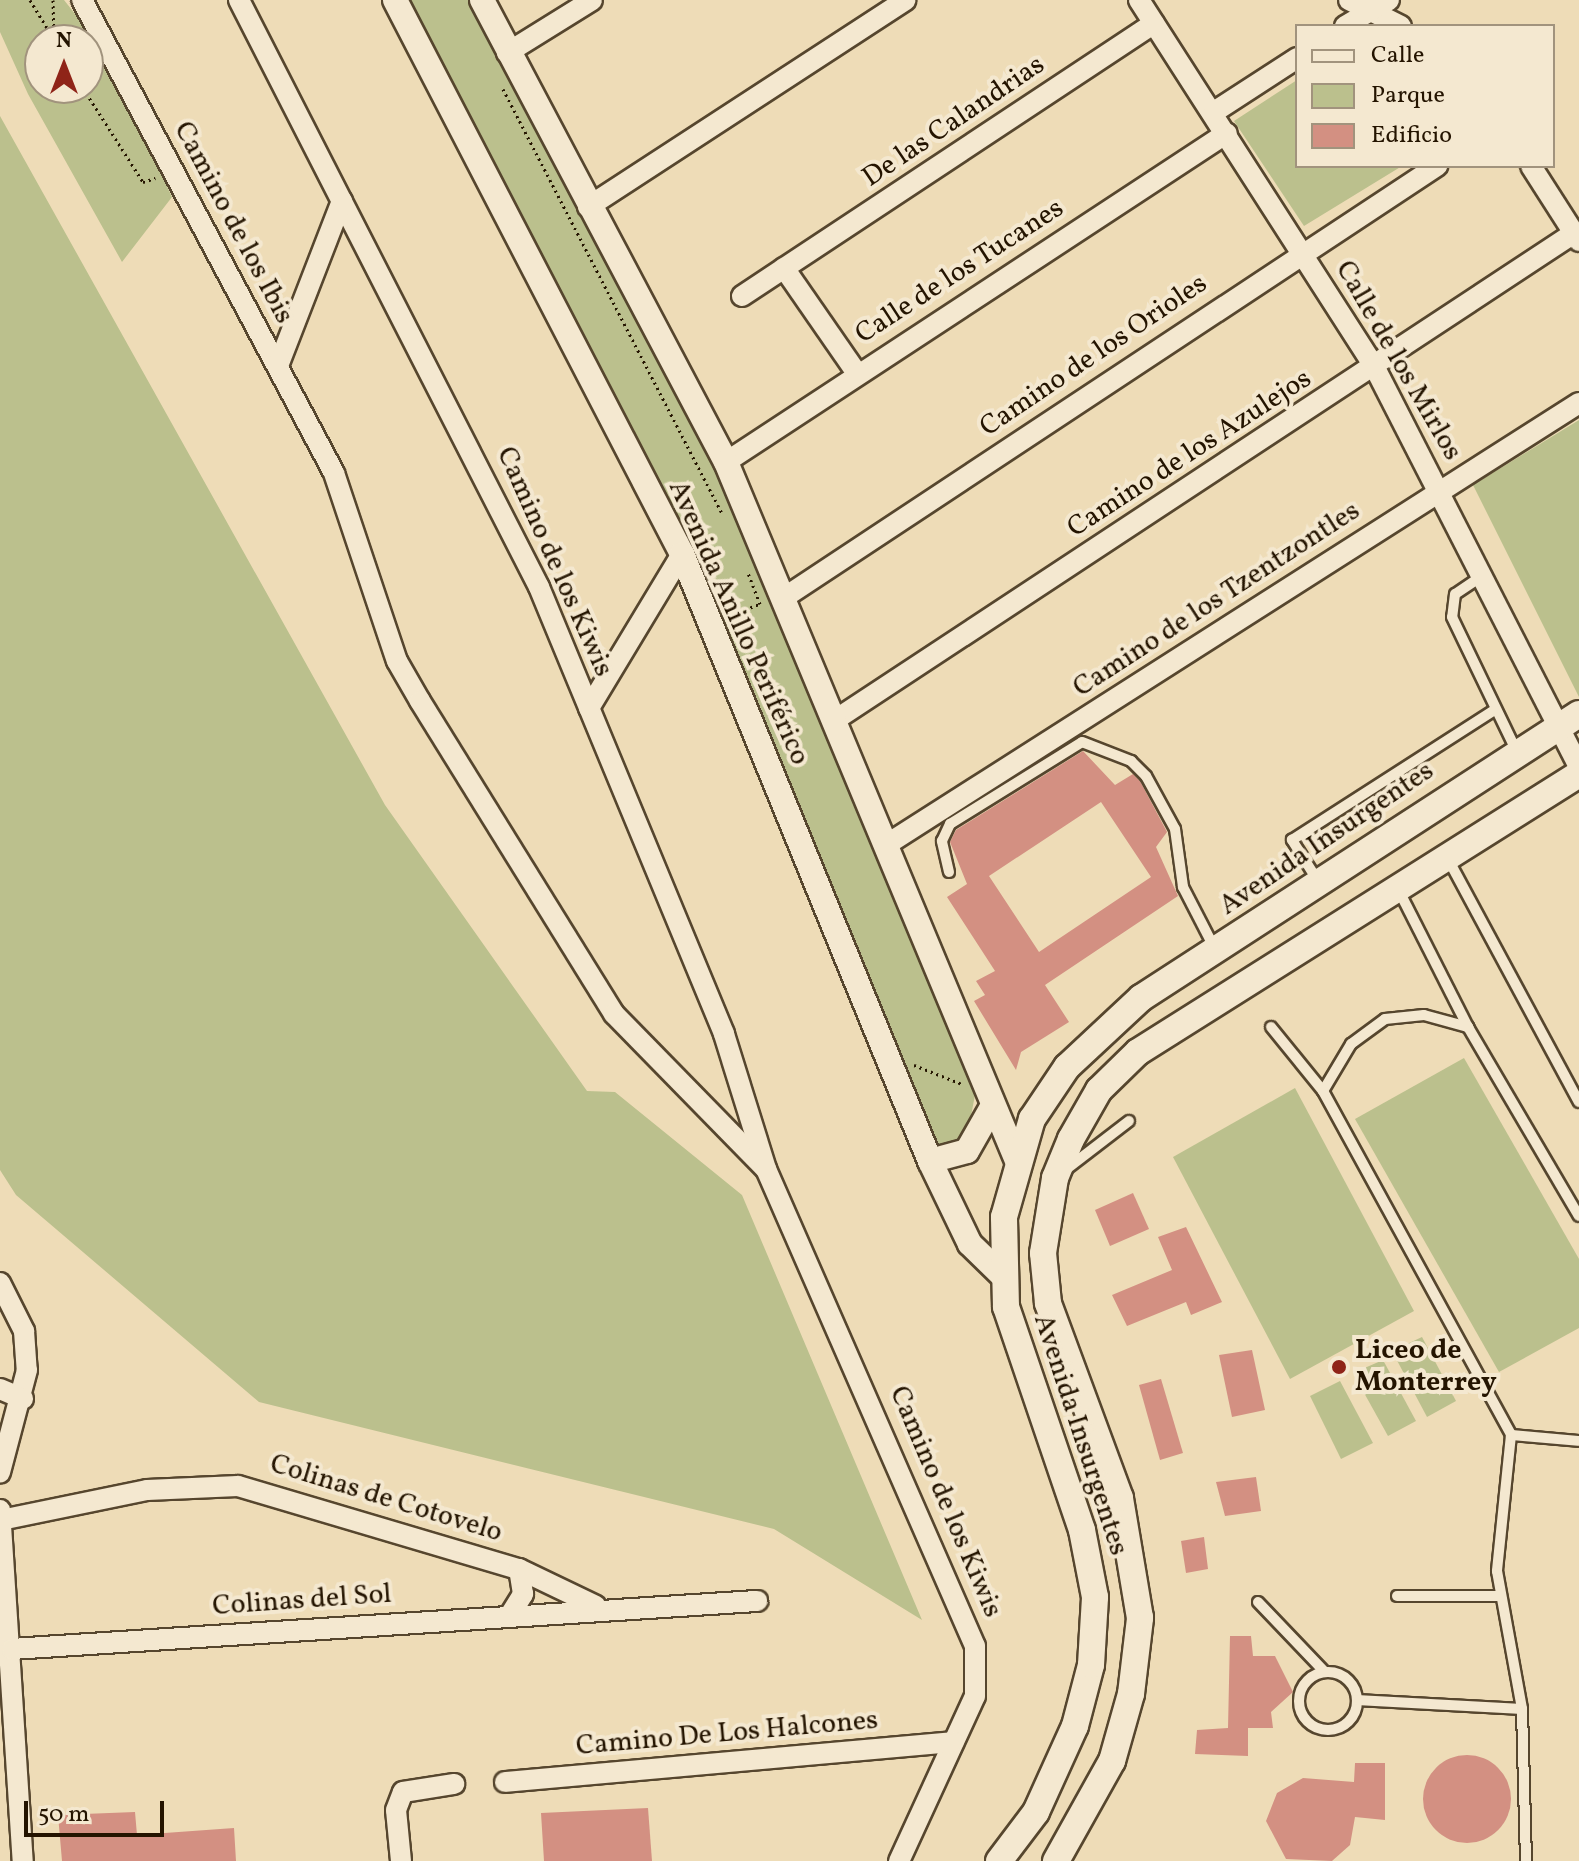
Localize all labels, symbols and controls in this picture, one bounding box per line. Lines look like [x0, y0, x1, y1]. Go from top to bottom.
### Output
north arrow [24, 24, 104, 104]
legend [1295, 24, 1555, 168]
text: N [56, 26, 72, 57]
text: Calle [1371, 39, 1424, 73]
street label: De las Calandrias [857, 49, 1051, 195]
text: Parque [1371, 79, 1445, 113]
street label: Camino de los Ibis [166, 116, 300, 330]
text: Edificio [1371, 119, 1452, 153]
street label: Calle de los Tucanes [849, 192, 1071, 352]
street label: Calle de los Mirlos [1327, 255, 1469, 467]
street label: Camino de los Orioles [974, 267, 1214, 445]
street label: Camino de los Azulejos [1062, 363, 1318, 545]
street label: Camino de los Kiwis [488, 442, 620, 682]
street label: Avenida Anillo Periférico [660, 476, 816, 770]
street label: Camino de los Tzentzontles [1067, 494, 1367, 706]
street label: Avenida Insurgentes [1213, 755, 1441, 923]
street label: Avenida Insurgentes [1025, 1310, 1135, 1560]
place label: Liceo de Monterrey [1355, 1334, 1497, 1400]
marker: Liceo de Monterrey [1330, 1358, 1348, 1376]
street label: Camino de los Kiwis [881, 1381, 1009, 1623]
street label: Colinas de Cotovelo [266, 1448, 506, 1550]
street label: Colinas del Sol [211, 1578, 393, 1624]
street label: Camino De Los Halcones [575, 1704, 879, 1764]
scale bar [28, 1785, 168, 1835]
text: 50 m [38, 1798, 90, 1832]

